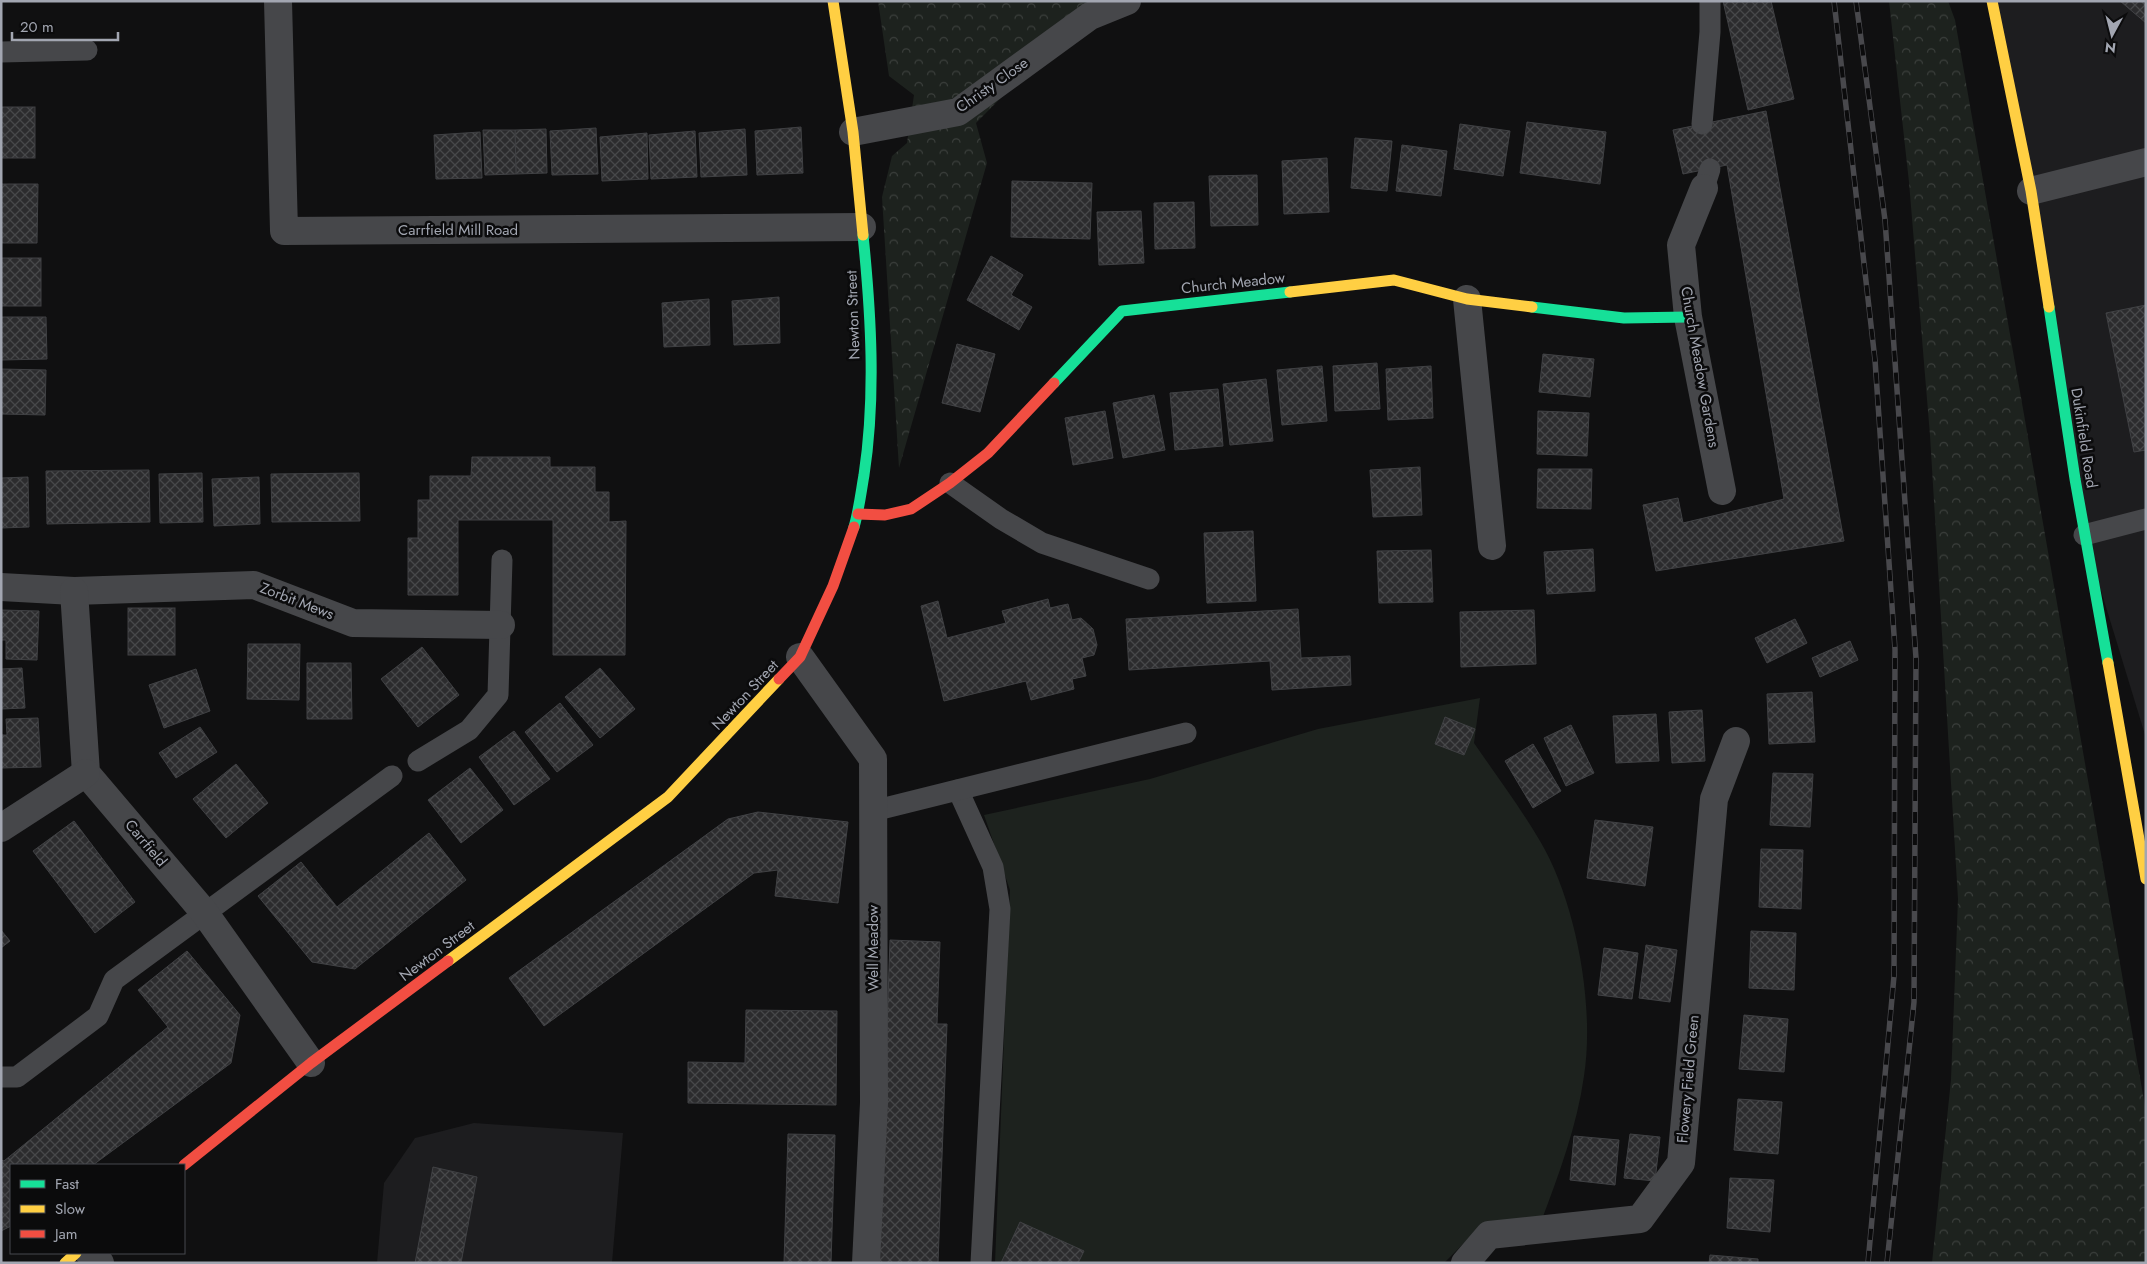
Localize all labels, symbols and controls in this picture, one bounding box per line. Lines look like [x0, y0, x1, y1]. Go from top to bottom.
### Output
scale bar [12, 10, 119, 42]
north arrow [2087, 10, 2137, 60]
text: 20 m [20, 16, 54, 38]
text: N [2104, 37, 2117, 59]
street label: Christy Close [951, 52, 1033, 118]
street label: Carrfield Mill Road [398, 219, 518, 241]
street label: Church Meadow [1180, 267, 1287, 299]
street label: Newton Street [840, 270, 866, 360]
street label: Church Meadow Gardens [1675, 285, 1725, 449]
street label: Dukinfield Road [2065, 386, 2103, 490]
street label: Zorbit Mews [257, 577, 337, 625]
street label: Newton Street [707, 655, 784, 735]
street label: Carrfield [120, 815, 172, 871]
street label: Well Meadow [862, 904, 884, 991]
street label: Newton Street [395, 915, 480, 987]
street label: Flowery Field Green [1671, 1014, 1705, 1144]
legend [10, 1164, 185, 1254]
text: Fast [55, 1173, 79, 1195]
text: Slow [55, 1198, 86, 1220]
text: Jam [53, 1223, 78, 1245]

